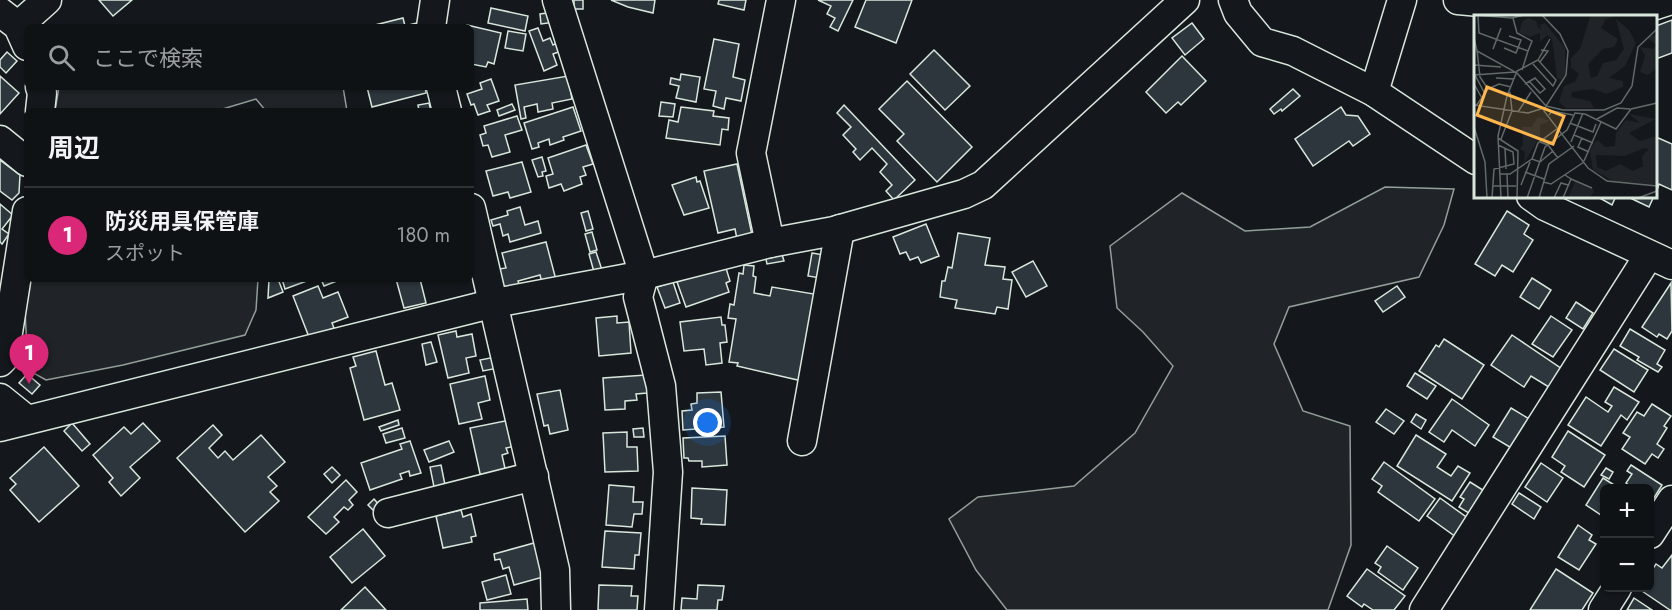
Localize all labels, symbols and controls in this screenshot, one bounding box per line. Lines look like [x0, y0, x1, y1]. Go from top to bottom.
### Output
inset map [1474, 15, 1657, 198]
search box [24, 24, 474, 90]
icon: search [45, 41, 78, 74]
text: ここで検索 [93, 42, 203, 74]
text: 周辺 [48, 129, 100, 167]
text: 防災用具保管庫 [105, 205, 259, 237]
text: 1 [62, 221, 73, 250]
text: 180 m [396, 221, 450, 250]
text: スポット [105, 239, 185, 268]
pin: 1 [9, 334, 48, 384]
your location [693, 408, 722, 437]
map controls [1600, 484, 1654, 592]
button: + [1600, 484, 1654, 538]
button: − [1600, 538, 1654, 592]

